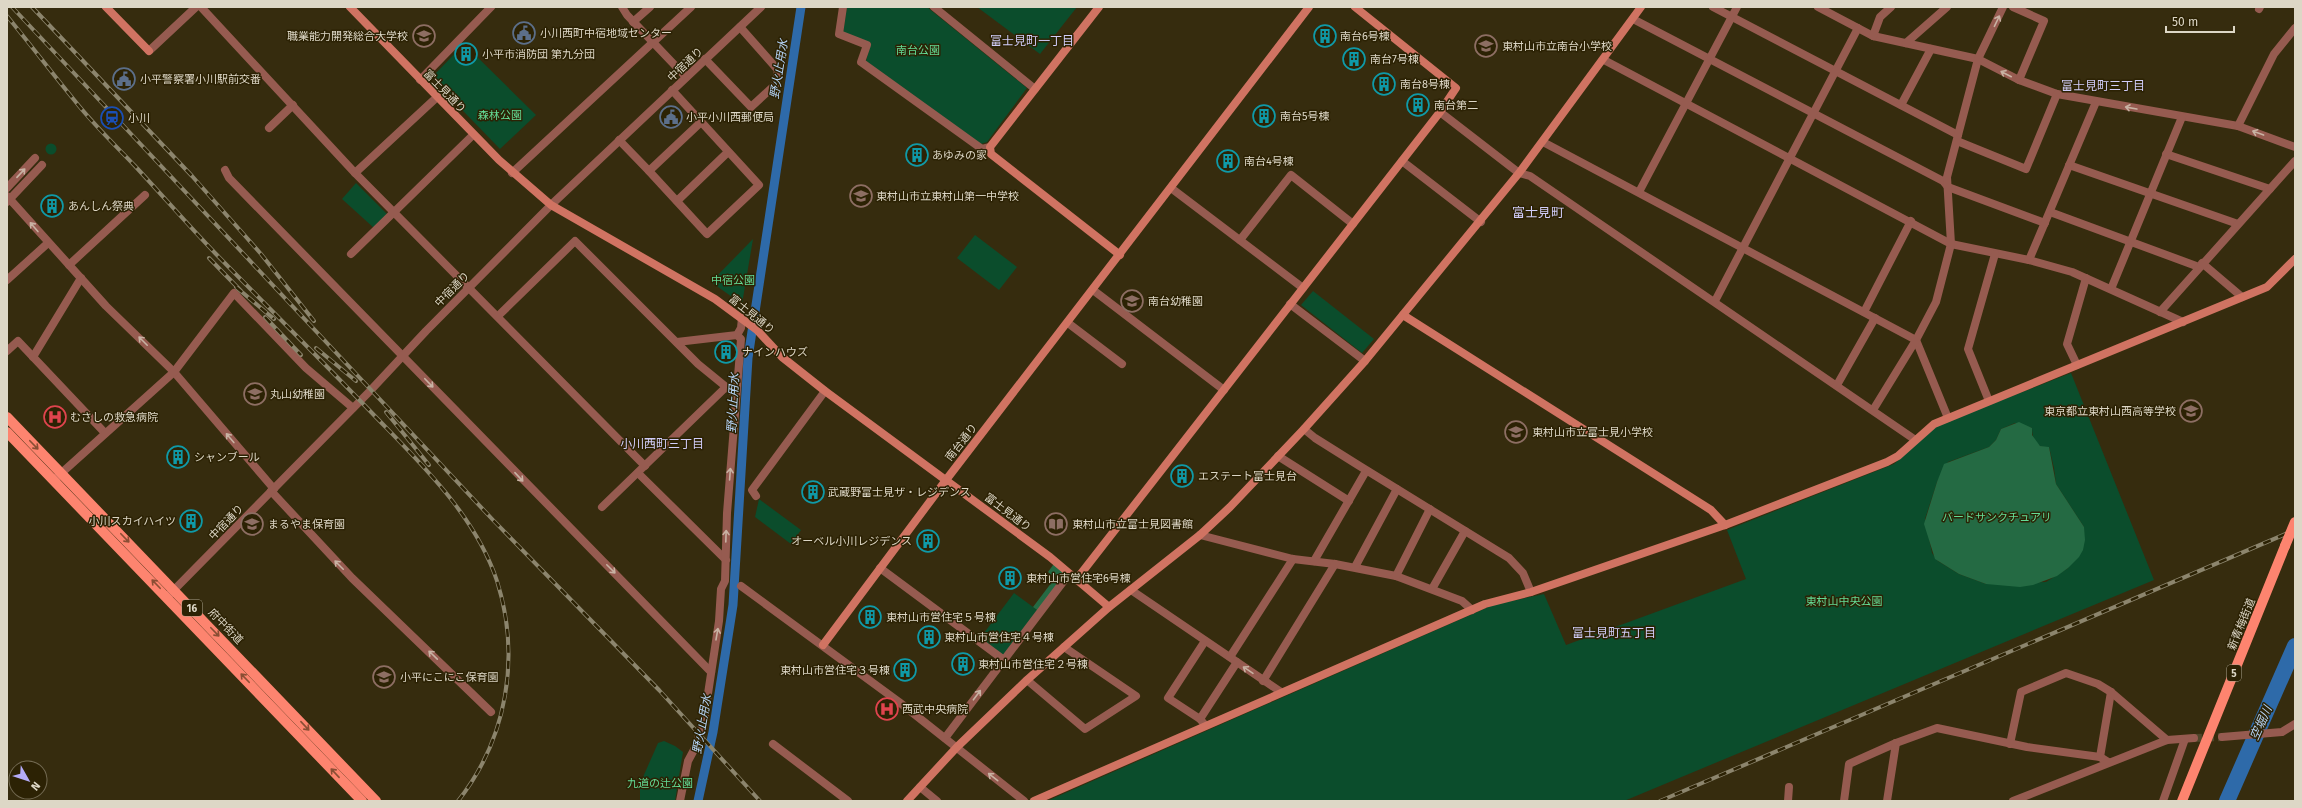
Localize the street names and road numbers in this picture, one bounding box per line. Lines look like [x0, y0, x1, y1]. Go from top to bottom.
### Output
street label: 中宿通り [665, 45, 706, 84]
street label: 富士見通り [421, 67, 468, 116]
street label: 中宿通り [432, 269, 473, 310]
street label: 富士見通り [726, 292, 777, 337]
street label: 南台通り [943, 421, 980, 464]
street label: 富士見通り [982, 491, 1034, 534]
street label: 中宿通り [206, 502, 246, 543]
street label: 新青梅街道 [2225, 596, 2258, 652]
road number: 16 [182, 600, 202, 616]
street label: 府中街道 [206, 606, 246, 647]
road number: 5 [2227, 665, 2241, 681]

